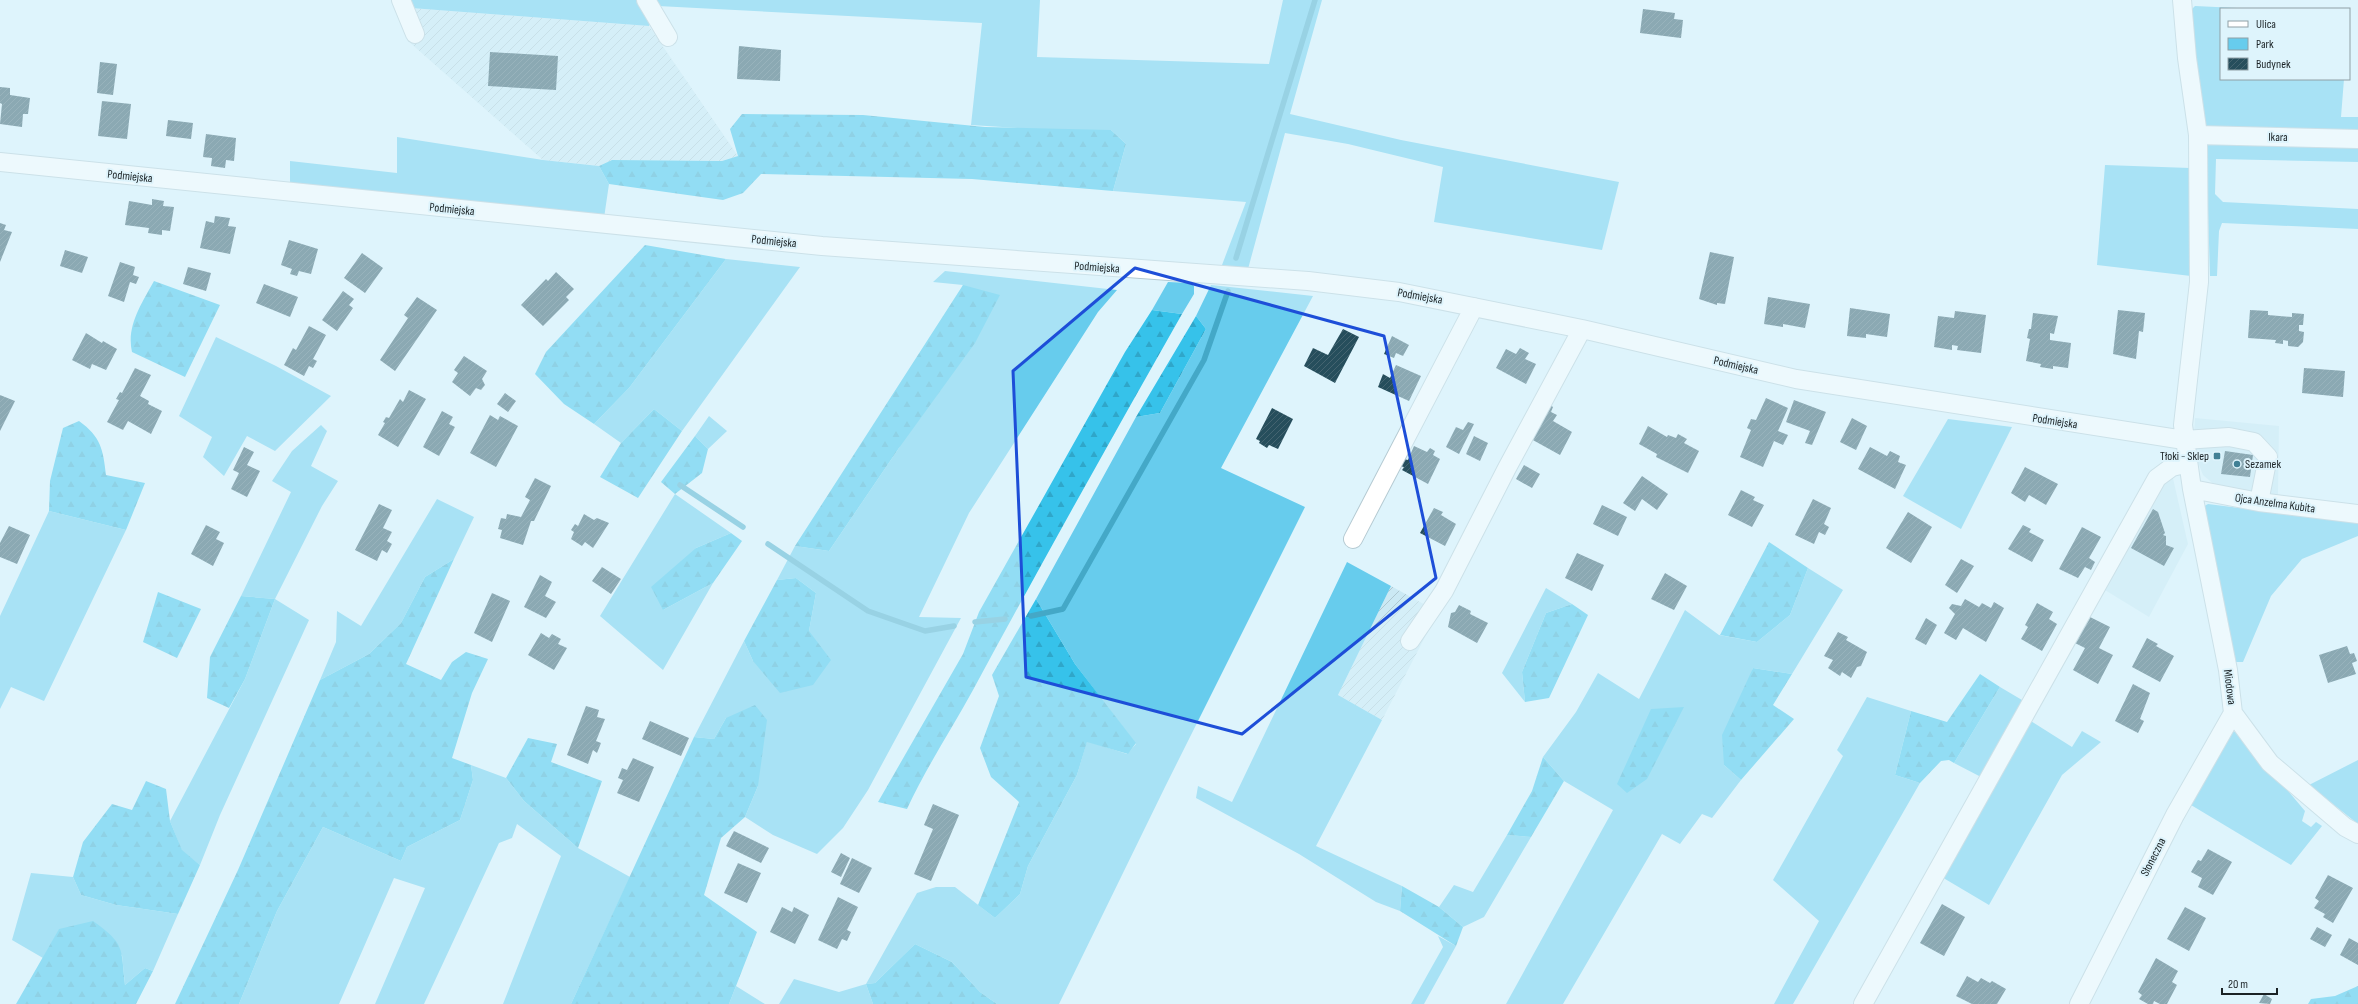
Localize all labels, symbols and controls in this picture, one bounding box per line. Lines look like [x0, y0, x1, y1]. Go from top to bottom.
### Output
legend [2220, 8, 2350, 80]
text: Ulica [2256, 17, 2276, 32]
text: Park [2256, 37, 2274, 52]
text: Budynek [2256, 57, 2291, 72]
street label: Ikara [2268, 130, 2288, 145]
street label: Podmiejska [107, 167, 154, 186]
street label: Podmiejska [429, 200, 476, 219]
street label: Podmiejska [751, 232, 798, 251]
street label: Podmiejska [1074, 258, 1121, 277]
street label: Podmiejska [1396, 285, 1444, 308]
street label: Podmiejska [1712, 353, 1760, 378]
street label: Podmiejska [2031, 411, 2079, 433]
place label: Tłoki - Sklep [2160, 449, 2209, 464]
marker: Tłoki - Sklep [2212, 451, 2222, 461]
place label: Sezamek [2245, 457, 2281, 472]
marker: Sezamek [2232, 459, 2242, 469]
street label: Ojca Anzelma Kubita [2234, 490, 2316, 517]
street label: Miodowa [2220, 669, 2239, 706]
street label: Słoneczna [2137, 835, 2170, 879]
scale bar [2222, 970, 2277, 996]
text: 20 m [2228, 977, 2248, 992]

